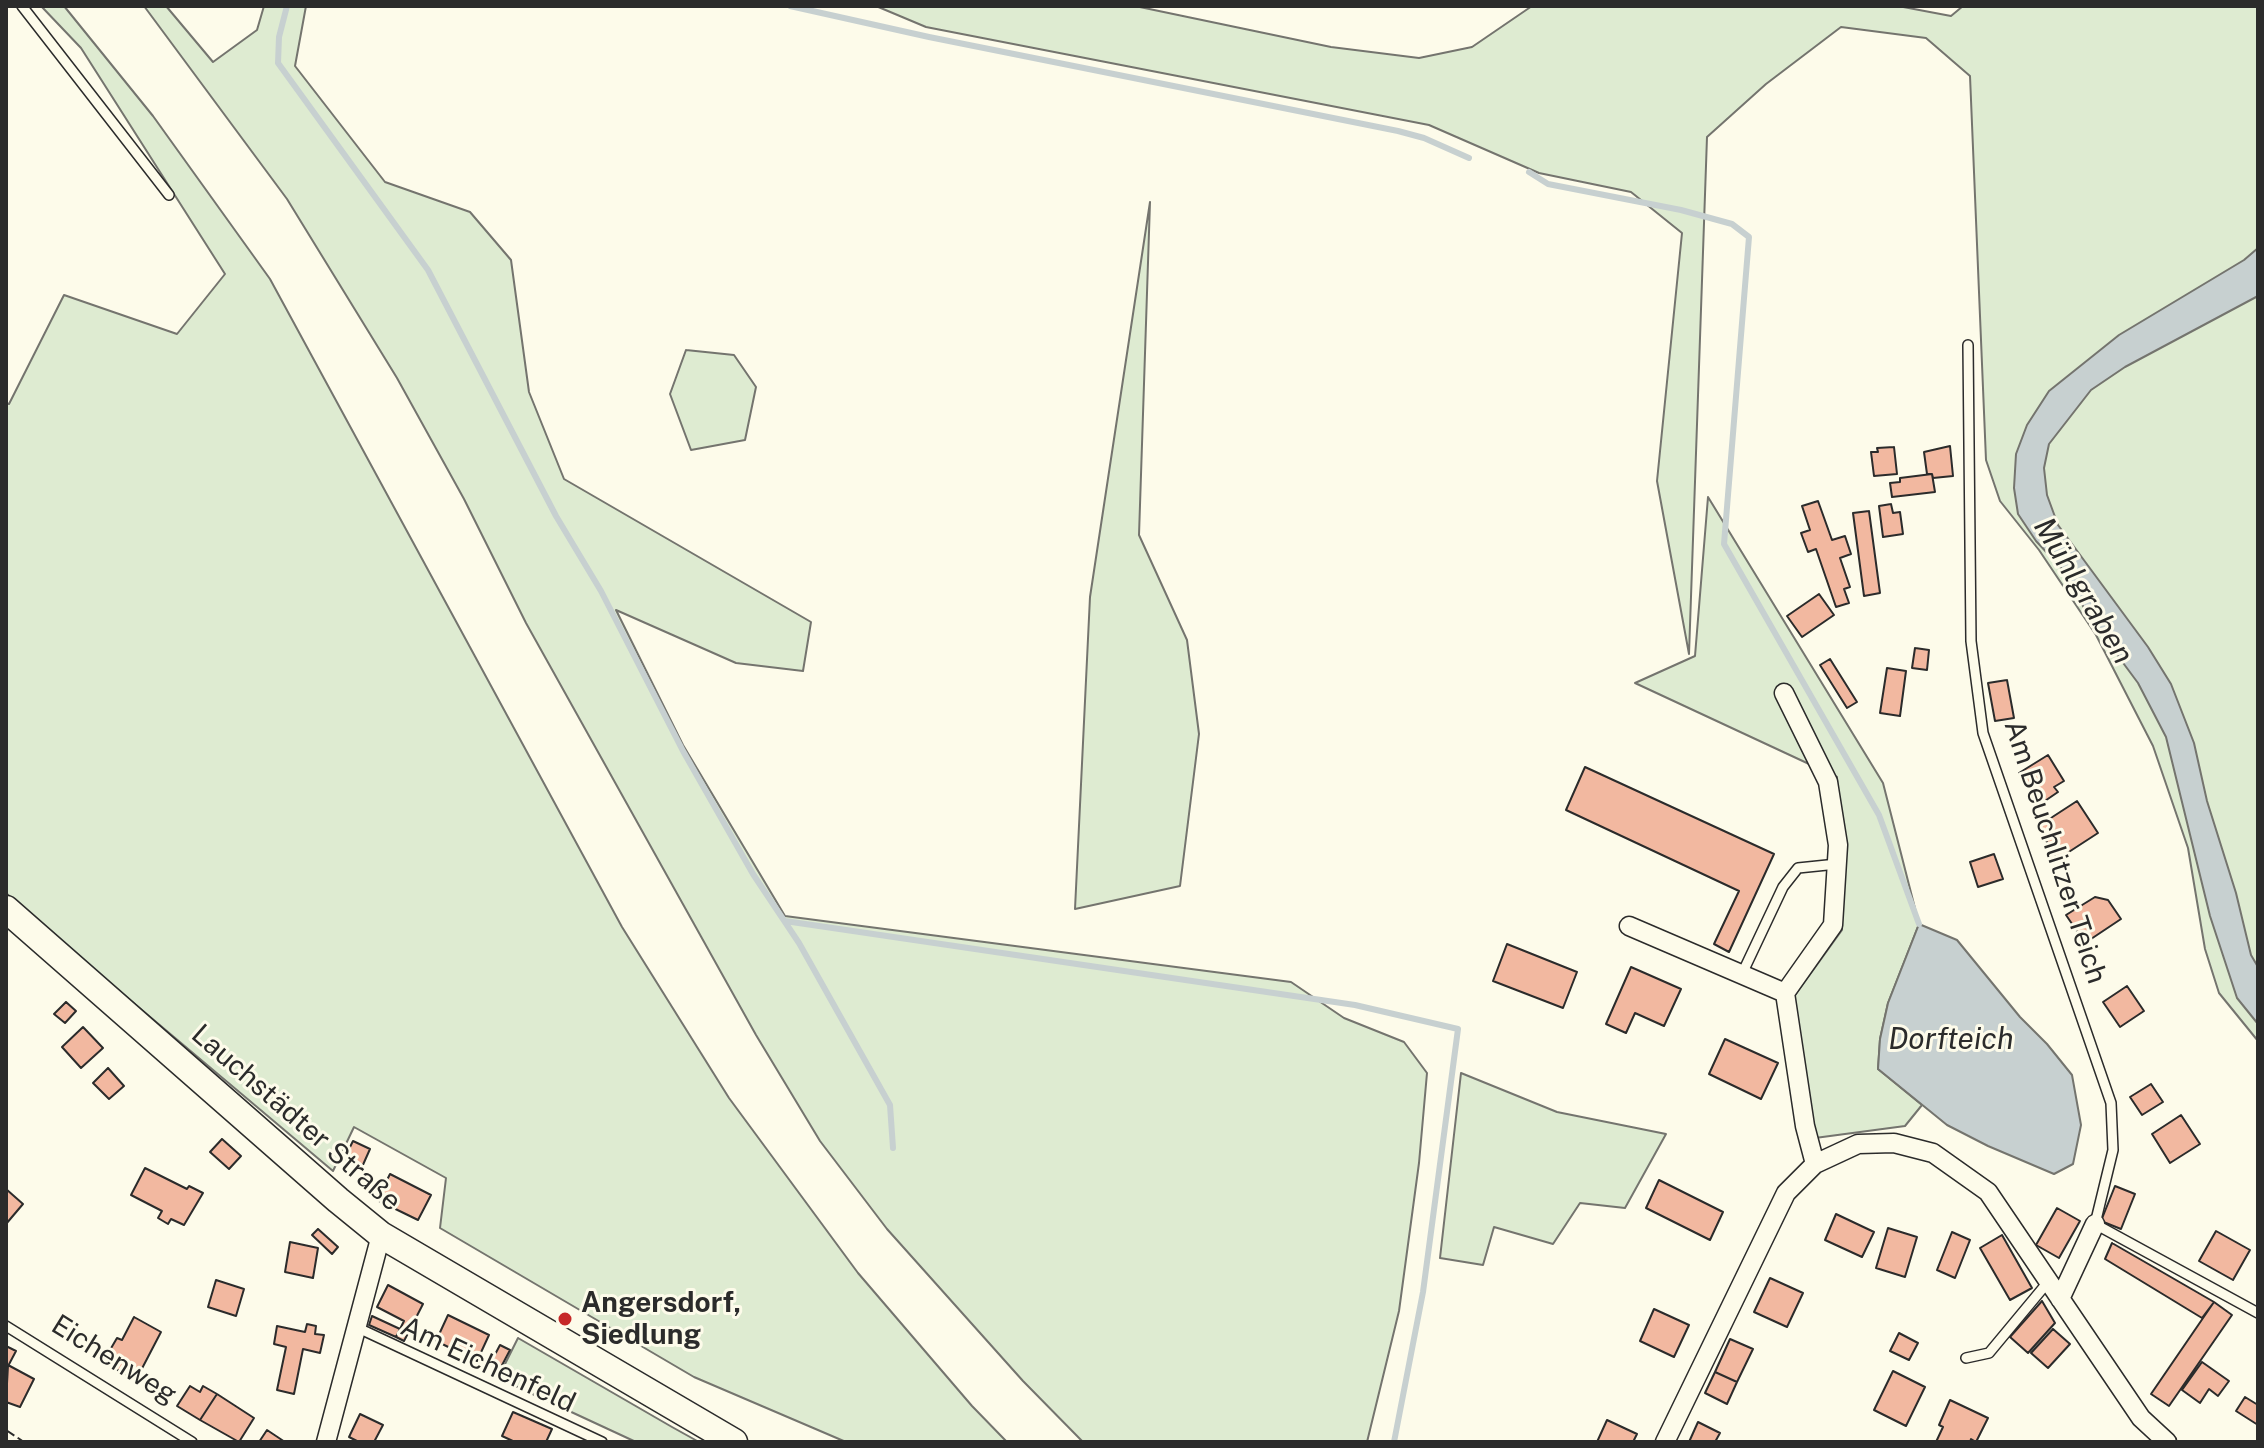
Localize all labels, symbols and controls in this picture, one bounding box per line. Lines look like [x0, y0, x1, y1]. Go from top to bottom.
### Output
water label: Mühlgraben [2025, 512, 2141, 670]
street label: Am Beuchlitzer Teich [1997, 716, 2113, 988]
street label: Lauchstädter Straße [184, 1018, 408, 1218]
water label: Dorfteich [1888, 1022, 2014, 1058]
place label: Angersdorf, Siedlung [581, 1286, 741, 1352]
street label: Eichenweg [45, 1308, 183, 1412]
street label: Am Eichenfeld [395, 1310, 581, 1420]
marker: Angersdorf, Siedlung [556, 1310, 574, 1328]

